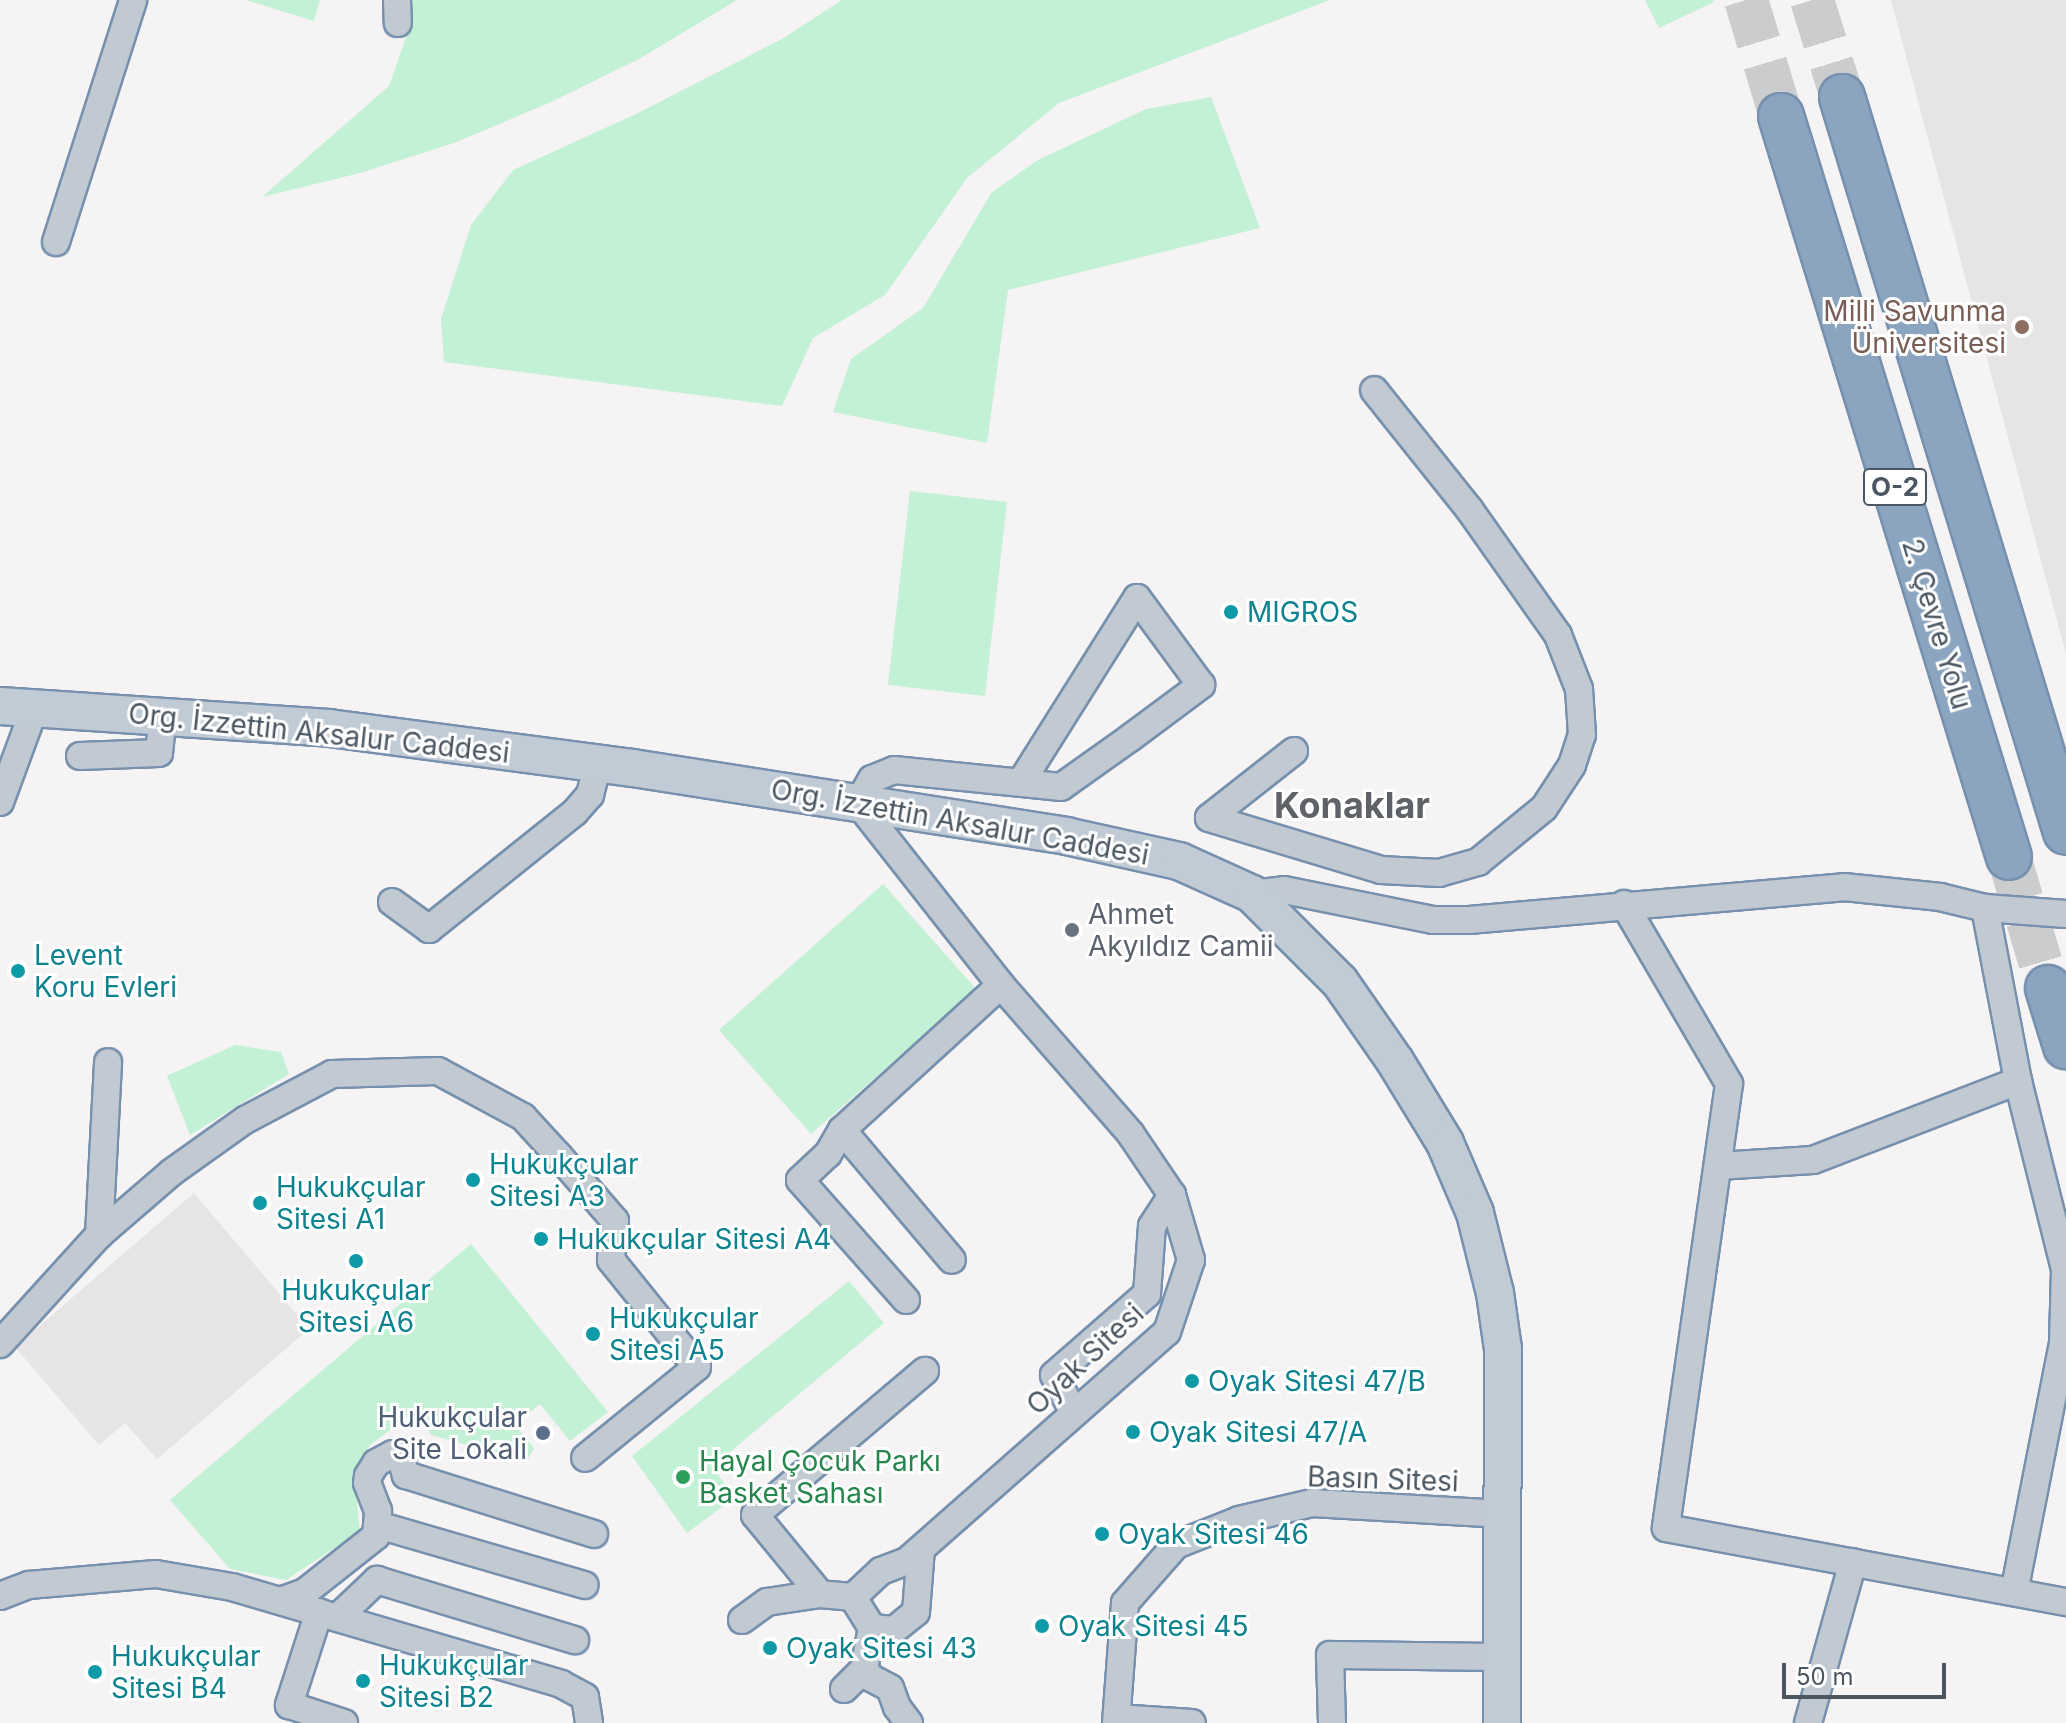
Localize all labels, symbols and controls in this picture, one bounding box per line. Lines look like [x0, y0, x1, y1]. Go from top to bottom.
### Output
place label: Milli Savunma Üniversitesi [1823, 294, 2006, 360]
marker: Milli Savunma Üniversitesi [2013, 318, 2031, 336]
road number: O-2 [1861, 465, 1929, 509]
street label: 2. Çevre Yolu [1895, 535, 1979, 713]
place label: MIGROS [1247, 595, 1358, 629]
marker: MIGROS [1222, 603, 1240, 621]
street label: Org. İzzettin Aksalur Caddesi [127, 696, 511, 770]
street label: Org. İzzettin Aksalur Caddesi [768, 772, 1152, 872]
district label: Konaklar [1274, 784, 1430, 828]
place label: Ahmet Akyıldız Camii [1088, 897, 1274, 963]
marker: Ahmet Akyıldız Camii [1063, 921, 1081, 939]
place label: Levent Koru Evleri [34, 938, 177, 1004]
marker: Levent Koru Evleri [9, 962, 27, 980]
place label: Hukukçular Sitesi A3 [489, 1147, 639, 1213]
place label: Hukukçular Sitesi A1 [276, 1170, 426, 1236]
marker: Hukukçular Sitesi A3 [464, 1171, 482, 1189]
marker: Hukukçular Sitesi A1 [251, 1194, 269, 1212]
place label: Hukukçular Sitesi A4 [557, 1222, 831, 1256]
marker: Hukukçular Sitesi A4 [532, 1230, 550, 1248]
marker: Hukukçular Sitesi A6 [347, 1252, 365, 1270]
place label: Hukukçular Sitesi A6 [281, 1273, 431, 1339]
street label: Oyak Sitesi [1020, 1296, 1150, 1422]
place label: Hukukçular Sitesi A5 [609, 1301, 759, 1367]
marker: Hukukçular Sitesi A5 [584, 1325, 602, 1343]
place label: Oyak Sitesi 47/B [1208, 1364, 1426, 1398]
marker: Oyak Sitesi 47/B [1183, 1372, 1201, 1390]
place label: Hukukçular Site Lokali [377, 1400, 527, 1466]
place label: Oyak Sitesi 47/A [1149, 1415, 1367, 1449]
marker: Oyak Sitesi 47/A [1124, 1423, 1142, 1441]
marker: Hukukçular Site Lokali [534, 1424, 552, 1442]
place label: Hayal Çocuk Parkı Basket Sahası [699, 1444, 941, 1510]
street label: Basın Sitesi [1307, 1460, 1459, 1498]
marker: Hayal Çocuk Parkı Basket Sahası [674, 1468, 692, 1486]
place label: Oyak Sitesi 46 [1118, 1517, 1309, 1551]
marker: Oyak Sitesi 46 [1093, 1525, 1111, 1543]
place label: Oyak Sitesi 45 [1058, 1609, 1248, 1643]
marker: Oyak Sitesi 45 [1033, 1617, 1051, 1635]
place label: Oyak Sitesi 43 [786, 1631, 977, 1665]
place label: Hukukçular Sitesi B4 [111, 1639, 261, 1705]
marker: Oyak Sitesi 43 [761, 1639, 779, 1657]
scale bar [1786, 1647, 1950, 1697]
place label: Hukukçular Sitesi B2 [379, 1648, 529, 1714]
text: 50 m [1796, 1662, 1854, 1691]
marker: Hukukçular Sitesi B4 [86, 1663, 104, 1681]
marker: Hukukçular Sitesi B2 [354, 1672, 372, 1690]

